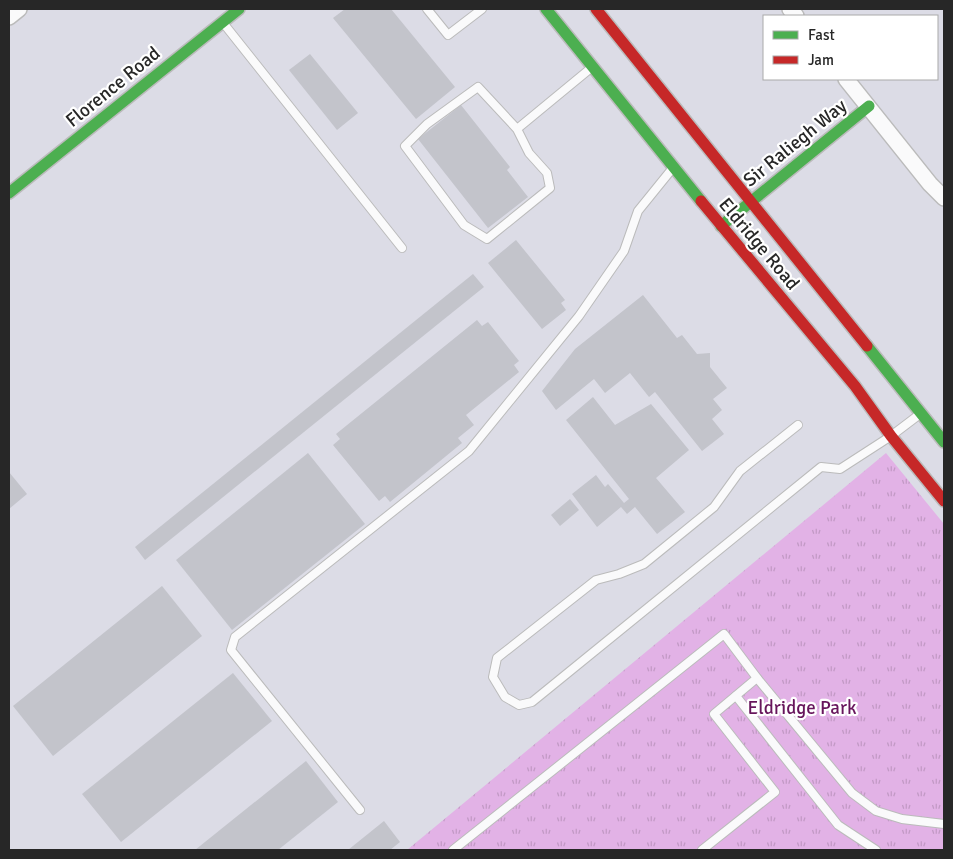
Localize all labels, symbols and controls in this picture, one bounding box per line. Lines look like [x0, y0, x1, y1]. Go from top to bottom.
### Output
legend [763, 15, 938, 80]
text: Fast [808, 26, 835, 44]
street label: Florence Road [61, 42, 165, 132]
text: Jam [808, 51, 834, 69]
street label: Sir Raliegh Way [738, 94, 852, 192]
street label: Eldridge Road [713, 193, 805, 295]
park label: Eldridge Park [747, 696, 857, 720]

